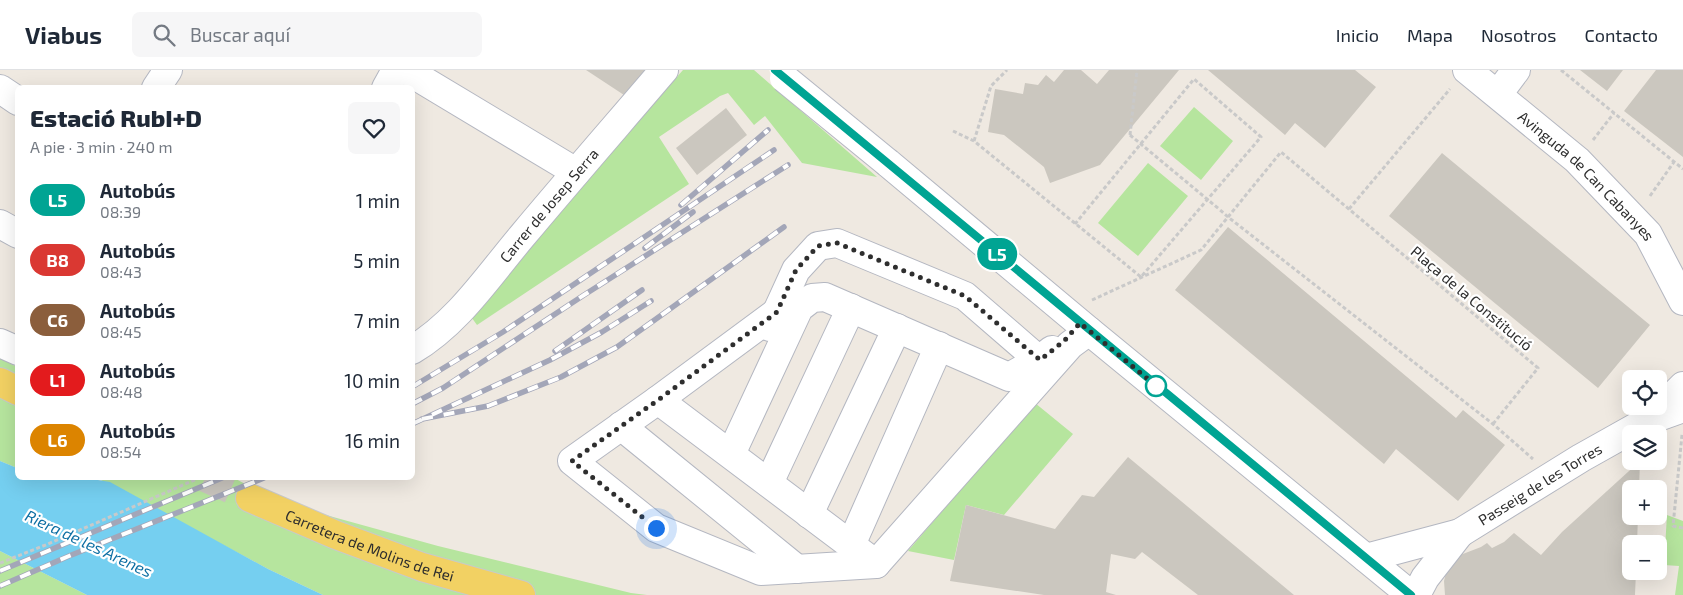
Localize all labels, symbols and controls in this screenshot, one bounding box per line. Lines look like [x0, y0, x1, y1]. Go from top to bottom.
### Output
search box [132, 12, 482, 57]
text: Viabus [25, 20, 102, 49]
icon: search [150, 21, 178, 49]
text: Buscar aquí [190, 23, 290, 46]
text: Inicio [1336, 24, 1379, 46]
text: Mapa [1407, 24, 1453, 46]
text: Nosotros [1481, 24, 1556, 46]
text: Contacto [1584, 24, 1658, 46]
button: heart [348, 102, 400, 154]
text: Estació RubI+D [30, 103, 202, 132]
street label: Avinguda de Can Cabanyes [1515, 107, 1659, 244]
text: A pie · 3 min · 240 m [30, 137, 173, 156]
street label: Carrer de Josep Serra [495, 144, 602, 266]
text: Autobús [100, 179, 175, 202]
text: L5 [48, 189, 67, 211]
text: 1 min [356, 189, 400, 212]
text: 08:39 [100, 202, 141, 221]
line badge: L5 [974, 238, 1020, 270]
text: Autobús [100, 239, 175, 262]
street label: Plaça de la Constitució [1407, 242, 1536, 355]
text: L5 [987, 243, 1007, 265]
text: B8 [46, 249, 69, 271]
text: 5 min [353, 249, 400, 272]
text: 08:43 [100, 262, 142, 281]
text: Autobús [100, 299, 175, 322]
text: C6 [47, 309, 68, 331]
text: 7 min [354, 309, 400, 332]
text: 08:45 [100, 322, 142, 341]
text: Autobús [100, 359, 175, 382]
text: L1 [49, 369, 66, 391]
text: 10 min [344, 369, 400, 392]
map controls [1622, 370, 1667, 580]
button: locate [1622, 370, 1667, 415]
unlabelled marker [1145, 375, 1167, 397]
text: 08:48 [100, 382, 143, 401]
text: Autobús [100, 419, 175, 442]
button: layers [1622, 425, 1667, 470]
text: L6 [47, 429, 68, 451]
text: 16 min [345, 429, 400, 452]
street label: Passeig de les Torres [1475, 439, 1605, 529]
text: 08:54 [100, 442, 142, 461]
button: + [1622, 480, 1667, 525]
water label: Riera de les Arenes [22, 505, 156, 581]
street label: Carretera de Molins de Rei [283, 505, 456, 585]
your location [644, 516, 669, 541]
button: − [1622, 535, 1667, 580]

